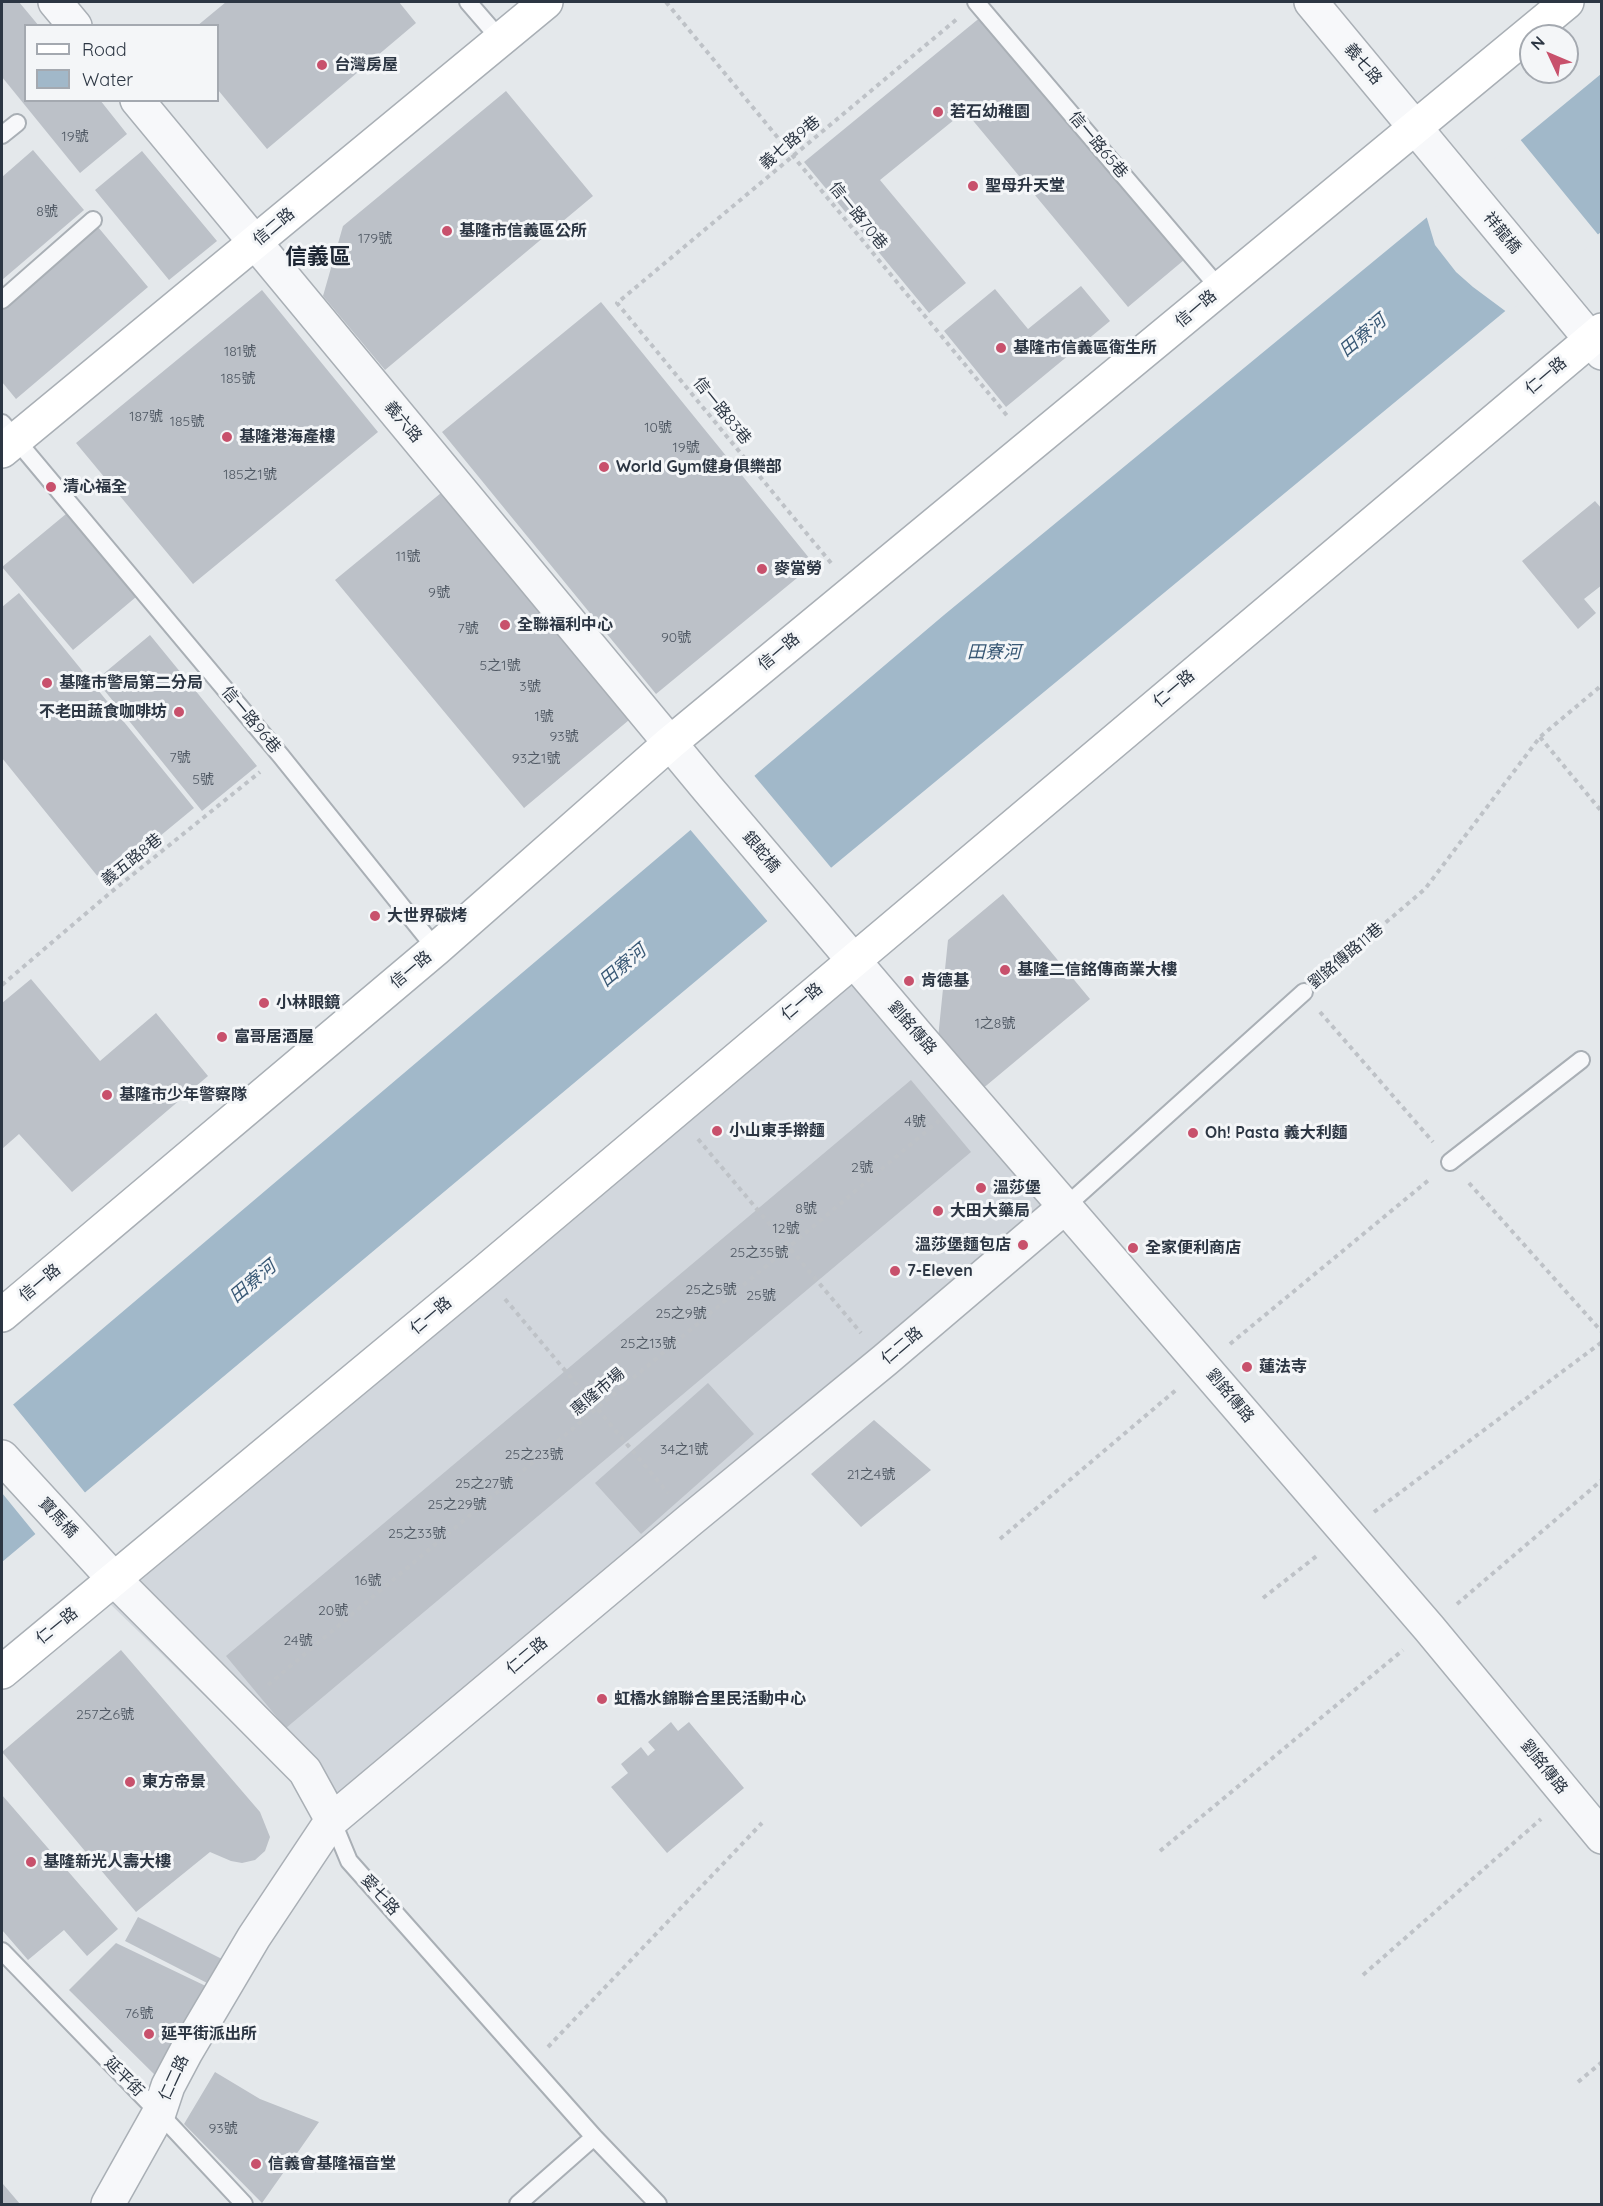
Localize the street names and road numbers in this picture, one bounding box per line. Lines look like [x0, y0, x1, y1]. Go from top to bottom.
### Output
street label: 義七路 [1340, 39, 1386, 89]
street label: 信一路65巷 [1065, 108, 1131, 182]
street label: 義七路9巷 [756, 112, 824, 174]
street label: 信一路70巷 [825, 178, 891, 254]
street label: 信二路 [249, 204, 299, 250]
street label: 祥龍橋 [1479, 208, 1525, 258]
street label: 信一路 [1171, 286, 1221, 332]
street label: 仁一路 [1521, 353, 1571, 399]
street label: 信一路83巷 [689, 373, 755, 449]
street label: 義六路 [380, 397, 426, 447]
street label: 信一路 [754, 629, 804, 675]
street label: 仁一路 [1149, 666, 1199, 712]
street label: 信一路96巷 [217, 683, 285, 757]
street label: 銀蛇橋 [738, 827, 784, 877]
street label: 義五路8巷 [98, 830, 166, 890]
street label: 劉銘傳路11巷 [1305, 919, 1387, 993]
street label: 信一路 [386, 947, 436, 993]
street label: 仁一路 [777, 979, 827, 1025]
street label: 劉銘傳路 [884, 998, 940, 1058]
street label: 信一路 [15, 1260, 65, 1306]
street label: 仁一路 [406, 1293, 456, 1339]
street label: 仁二路 [877, 1323, 927, 1369]
street label: 惠隆市場 [567, 1364, 629, 1420]
street label: 劉銘傳路 [1202, 1365, 1258, 1427]
street label: 寶馬橋 [35, 1494, 81, 1542]
street label: 仁一路 [32, 1603, 82, 1649]
street label: 仁二路 [502, 1633, 552, 1679]
street label: 劉銘傳路 [1516, 1736, 1572, 1798]
street label: 愛七路 [357, 1871, 403, 1919]
street label: 仁二路 [155, 2052, 193, 2104]
street label: 延平街 [100, 2053, 148, 2101]

